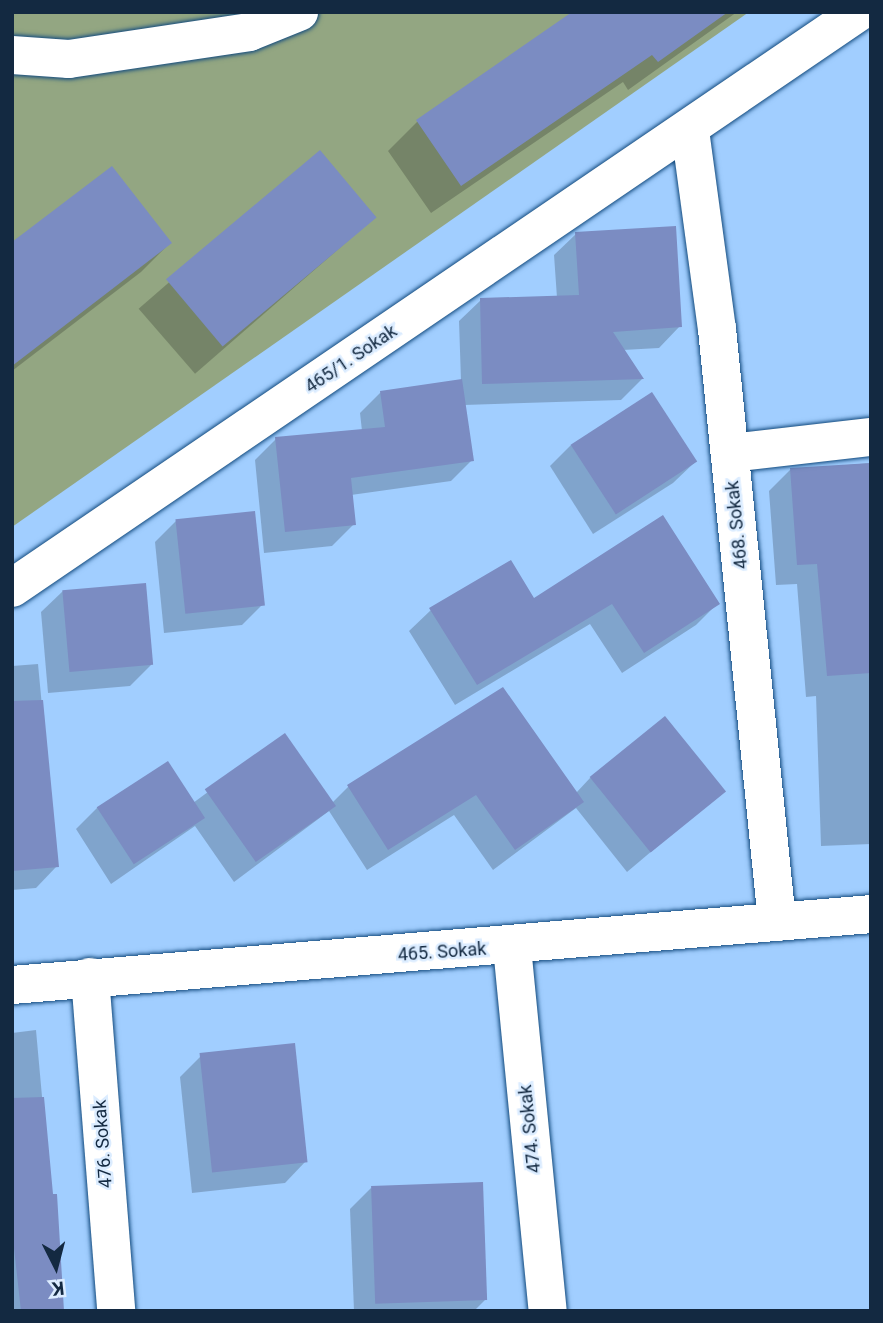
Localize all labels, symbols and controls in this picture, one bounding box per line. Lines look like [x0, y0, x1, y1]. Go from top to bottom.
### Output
street label: 465/1. Sokak [301, 320, 401, 398]
street label: 468. Sokak [722, 480, 752, 570]
street label: 465. Sokak [397, 938, 487, 966]
street label: 474. Sokak [515, 1084, 545, 1174]
street label: 476. Sokak [89, 1099, 117, 1189]
north arrow [21, 1232, 91, 1302]
text: K [51, 1276, 65, 1300]

